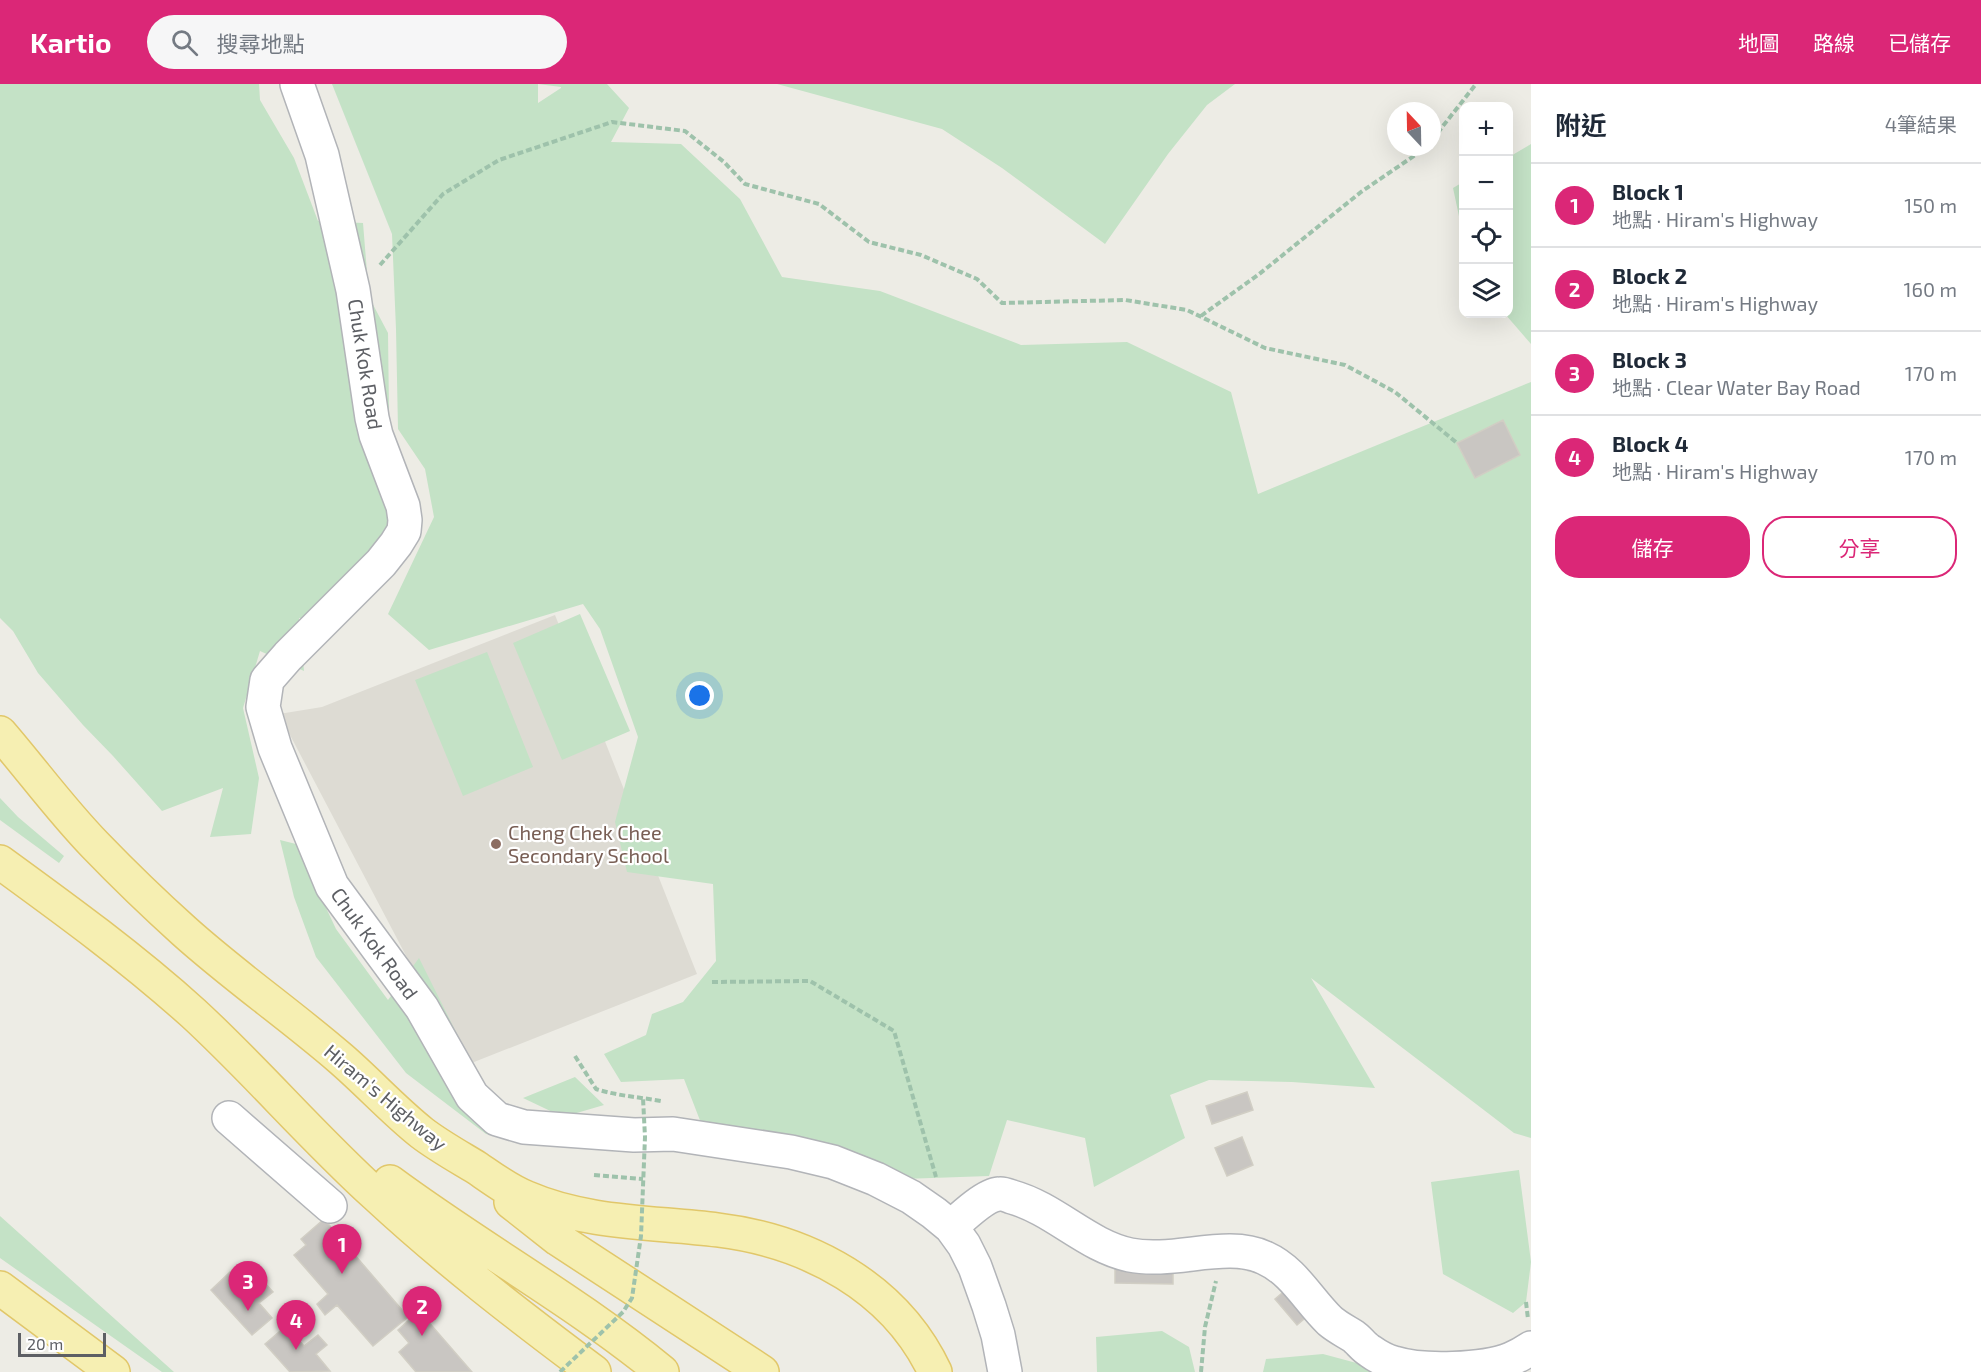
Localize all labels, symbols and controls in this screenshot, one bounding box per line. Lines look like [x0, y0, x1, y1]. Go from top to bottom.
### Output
search box [147, 15, 567, 69]
text: Kartio [30, 25, 111, 59]
icon: search [168, 26, 201, 59]
text: 搜尋地點 [216, 30, 304, 56]
text: 地圖 [1738, 30, 1780, 55]
text: 路線 [1813, 30, 1855, 55]
text: 已儲存 [1888, 30, 1951, 55]
north arrow [1387, 102, 1441, 156]
map controls [1459, 102, 1513, 318]
button: + [1459, 102, 1513, 156]
text: 附近 [1555, 109, 1607, 140]
text: 4筆結果 [1885, 112, 1957, 136]
button: − [1459, 156, 1513, 210]
text: Block 1 [1612, 178, 1684, 204]
text: 1 [1570, 193, 1579, 217]
text: 150 m [1904, 193, 1957, 217]
text: 地點 · Hiram's Highway [1612, 207, 1818, 231]
button: locate [1459, 210, 1513, 264]
text: Block 2 [1612, 262, 1687, 288]
button: layers [1459, 264, 1513, 318]
text: 2 [1569, 277, 1580, 301]
text: 160 m [1904, 277, 1957, 301]
text: 地點 · Hiram's Highway [1612, 291, 1818, 315]
street label: Chuk Kok Road [344, 297, 388, 431]
text: Block 3 [1612, 346, 1687, 372]
text: 3 [1569, 361, 1580, 385]
text: 170 m [1905, 361, 1957, 385]
text: 地點 · Clear Water Bay Road [1612, 375, 1861, 399]
text: Block 4 [1612, 430, 1688, 456]
text: 4 [1568, 445, 1581, 469]
text: 170 m [1905, 445, 1957, 469]
text: 地點 · Hiram's Highway [1612, 459, 1818, 483]
button: 儲存 [1555, 516, 1750, 578]
button: 分享 [1762, 516, 1957, 578]
your location [685, 681, 714, 710]
place label: Cheng Chek Chee Secondary School [508, 820, 669, 867]
marker: Cheng Chek Chee Secondary School [489, 837, 503, 851]
street label: Chuk Kok Road [326, 882, 424, 1004]
street label: Hiram's Highway [320, 1039, 452, 1155]
pin: 1 [322, 1224, 362, 1274]
pin: 3 [228, 1262, 268, 1311]
pin: 2 [402, 1286, 442, 1336]
pin: 4 [276, 1300, 316, 1350]
scale bar [18, 1330, 106, 1358]
text: 20 m [27, 1334, 63, 1353]

